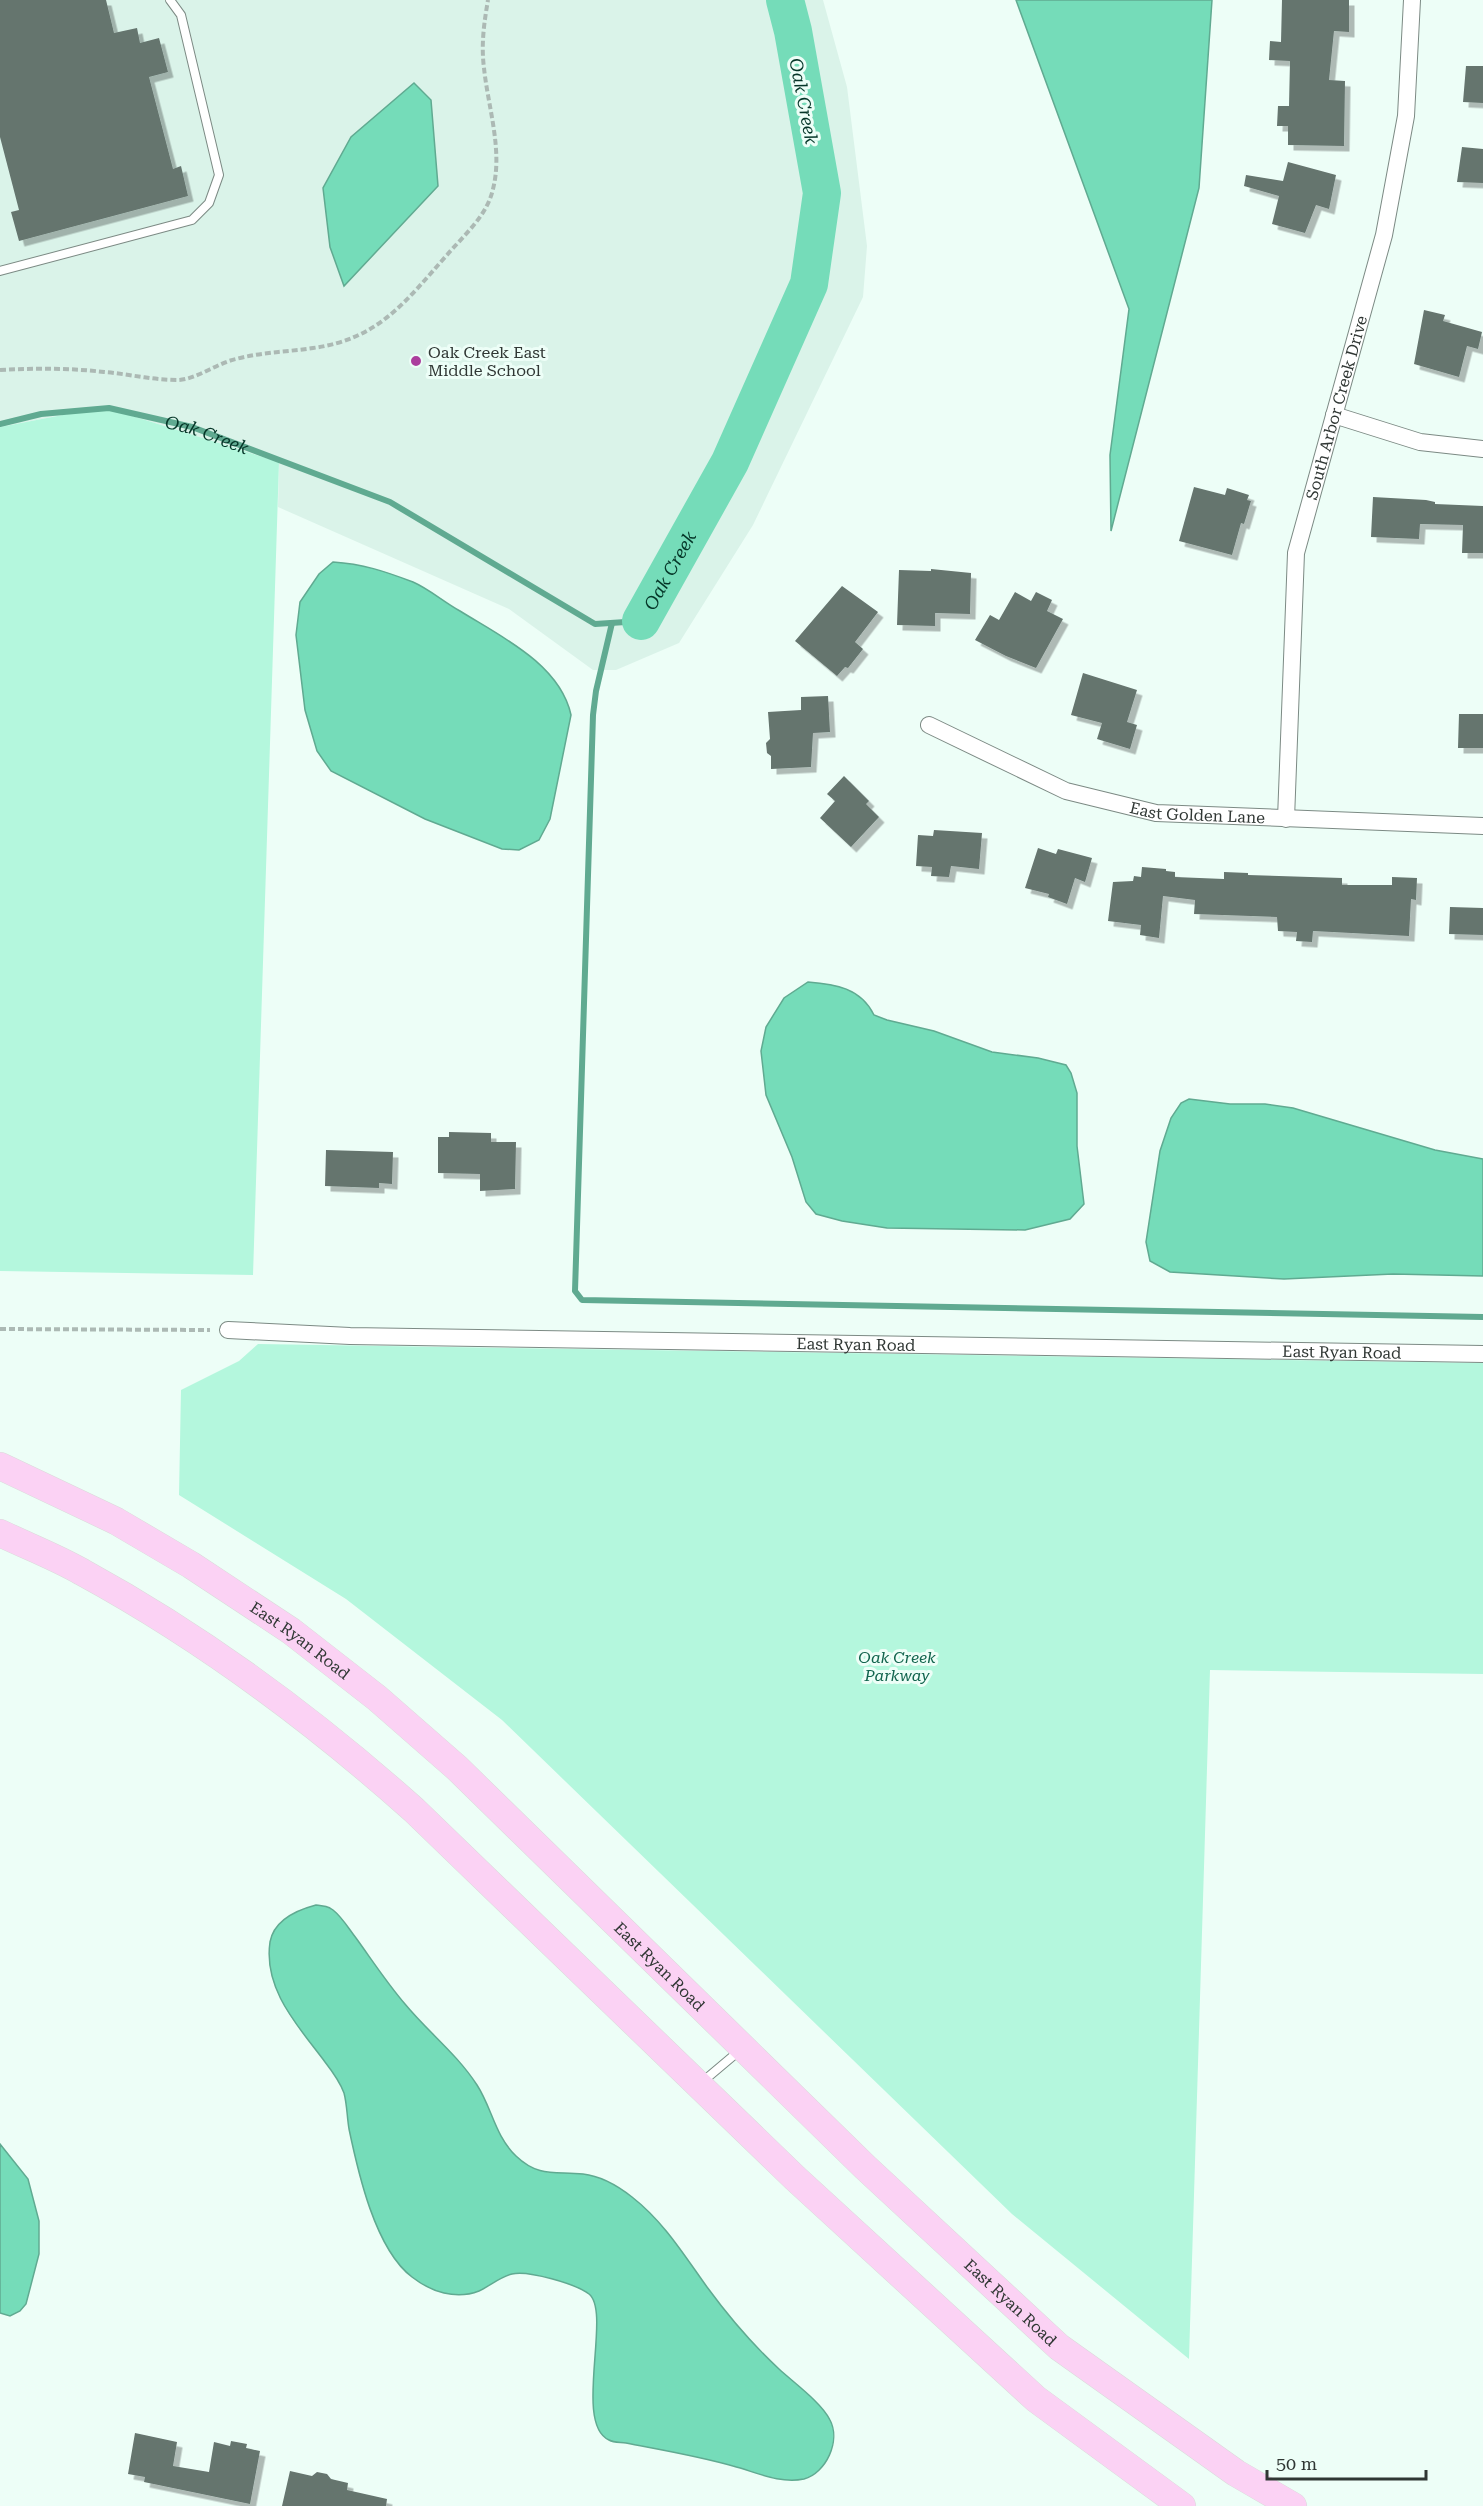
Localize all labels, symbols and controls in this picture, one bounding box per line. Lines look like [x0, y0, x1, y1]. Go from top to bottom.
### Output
water label: Oak Creek [785, 56, 823, 146]
street label: South Arbor Creek Drive [1302, 313, 1371, 502]
place label: Oak Creek East Middle School [428, 343, 546, 380]
marker: Oak Creek East Middle School [409, 354, 423, 368]
water label: Oak Creek [163, 411, 252, 458]
water label: Oak Creek [639, 527, 700, 614]
street label: East Golden Lane [1128, 797, 1266, 827]
street label: East Ryan Road [796, 1334, 915, 1354]
street label: East Ryan Road [1282, 1341, 1401, 1362]
street label: East Ryan Road [247, 1597, 354, 1683]
park label: Oak Creek Parkway [858, 1648, 936, 1685]
street label: East Ryan Road [611, 1918, 709, 2015]
street label: East Ryan Road [961, 2255, 1061, 2350]
scale bar [1267, 2443, 1426, 2481]
text: 50 m [1276, 2453, 1317, 2474]

